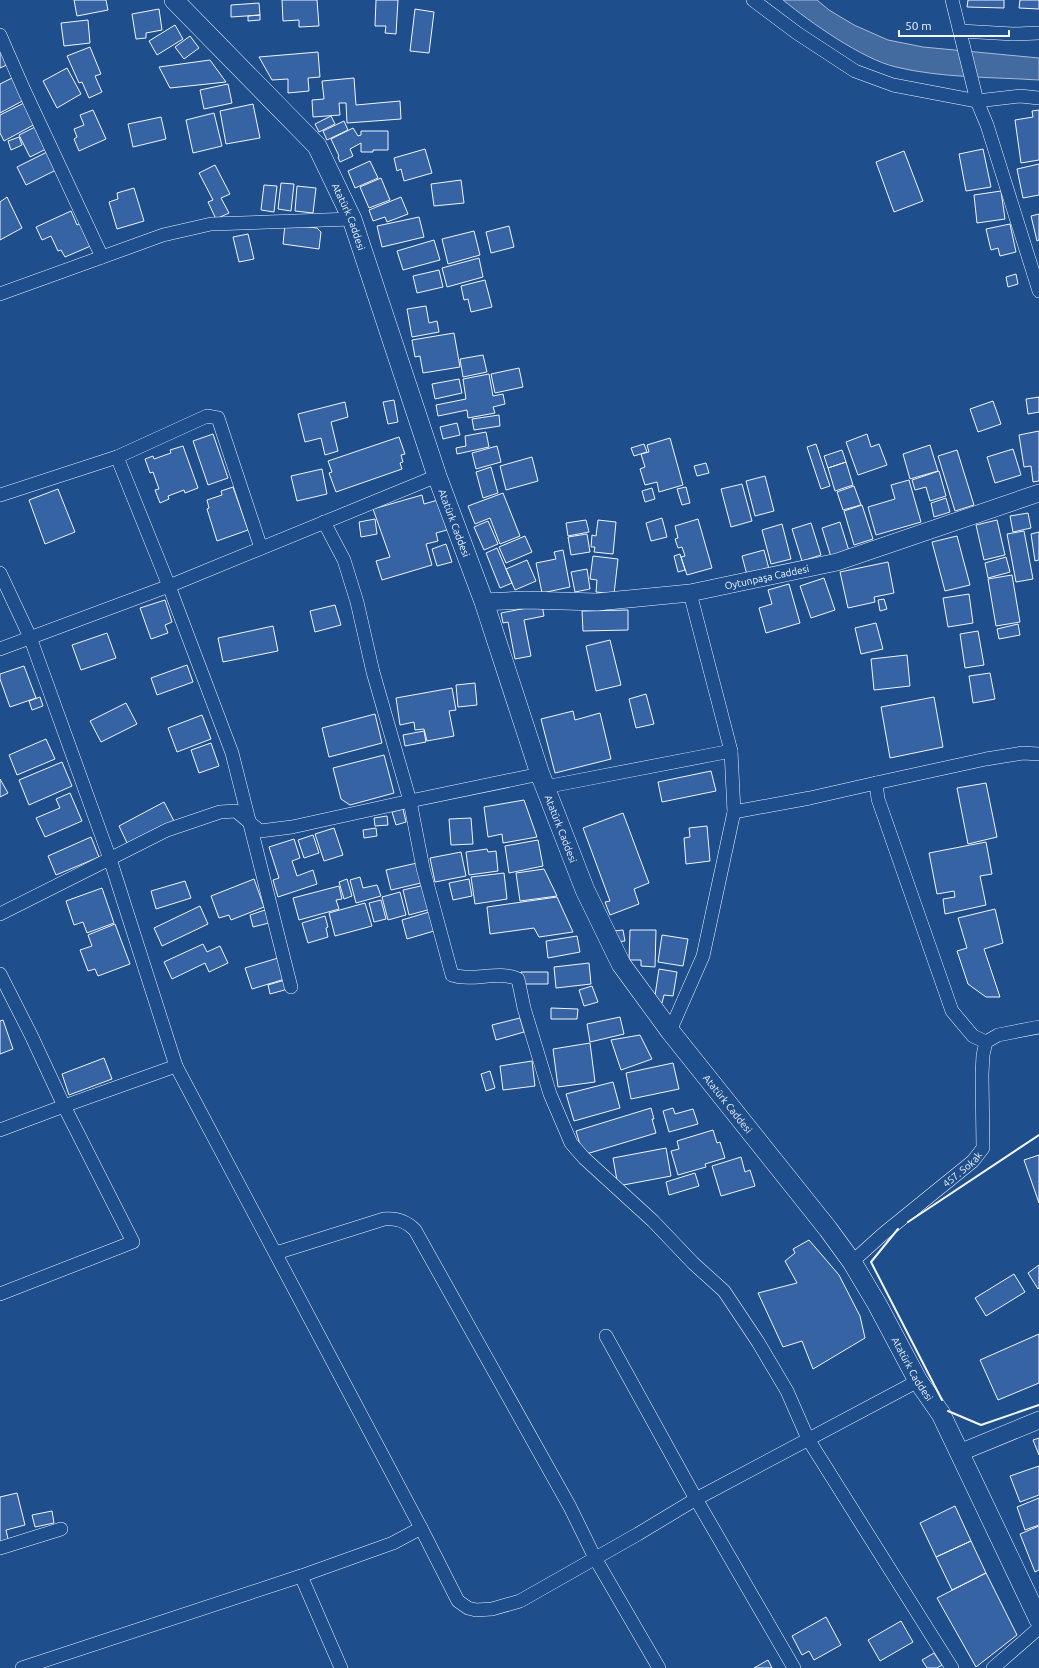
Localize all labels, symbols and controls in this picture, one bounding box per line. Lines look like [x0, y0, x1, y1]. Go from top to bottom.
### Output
scale bar [899, 12, 1009, 38]
text: 50 m [905, 19, 932, 32]
street label: Atatürk Caddesi [330, 182, 367, 252]
street label: Atatürk Caddesi [436, 488, 472, 559]
street label: Oytunpaşa Caddesi [724, 563, 810, 592]
street label: Atatürk Caddesi [543, 793, 579, 864]
street label: Atatürk Caddesi [701, 1072, 754, 1135]
street label: 457. Sokak [941, 1150, 984, 1189]
street label: Atatürk Caddesi [890, 1335, 935, 1403]

